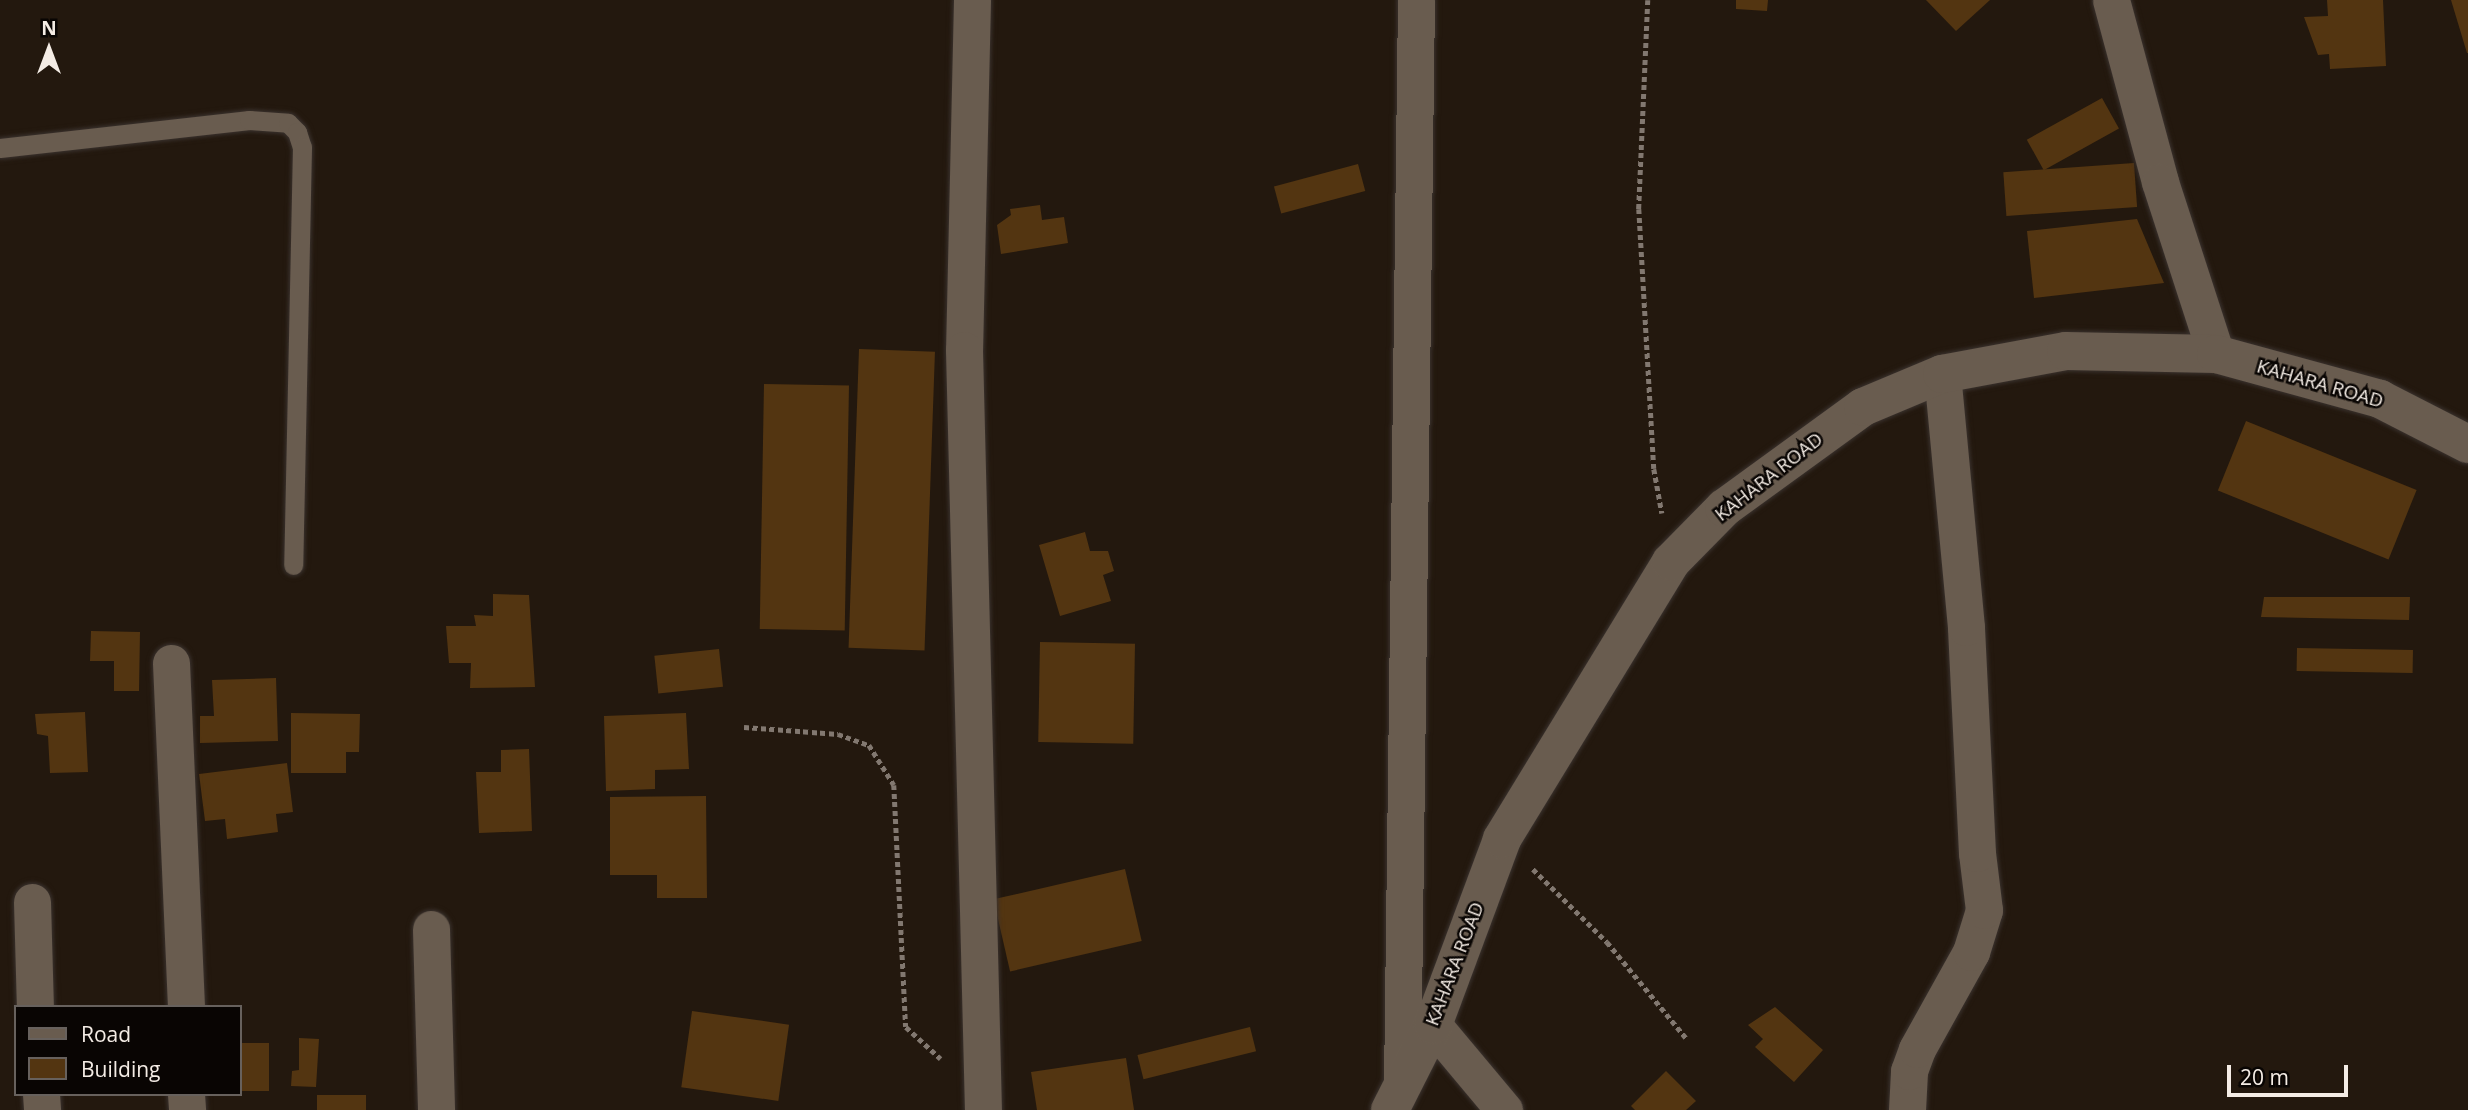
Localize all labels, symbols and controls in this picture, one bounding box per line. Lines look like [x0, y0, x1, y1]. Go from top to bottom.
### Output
north arrow [14, 14, 84, 84]
text: N [41, 15, 57, 41]
street label: KAHARA ROAD [2254, 355, 2386, 413]
street label: KAHARA ROAD [1711, 428, 1827, 526]
street label: KAHARA ROAD [1421, 899, 1489, 1029]
legend [14, 1005, 242, 1096]
text: Road [81, 1020, 131, 1048]
scale bar [2230, 1050, 2351, 1094]
text: Building [81, 1055, 160, 1083]
text: 20 m [2240, 1063, 2289, 1091]

